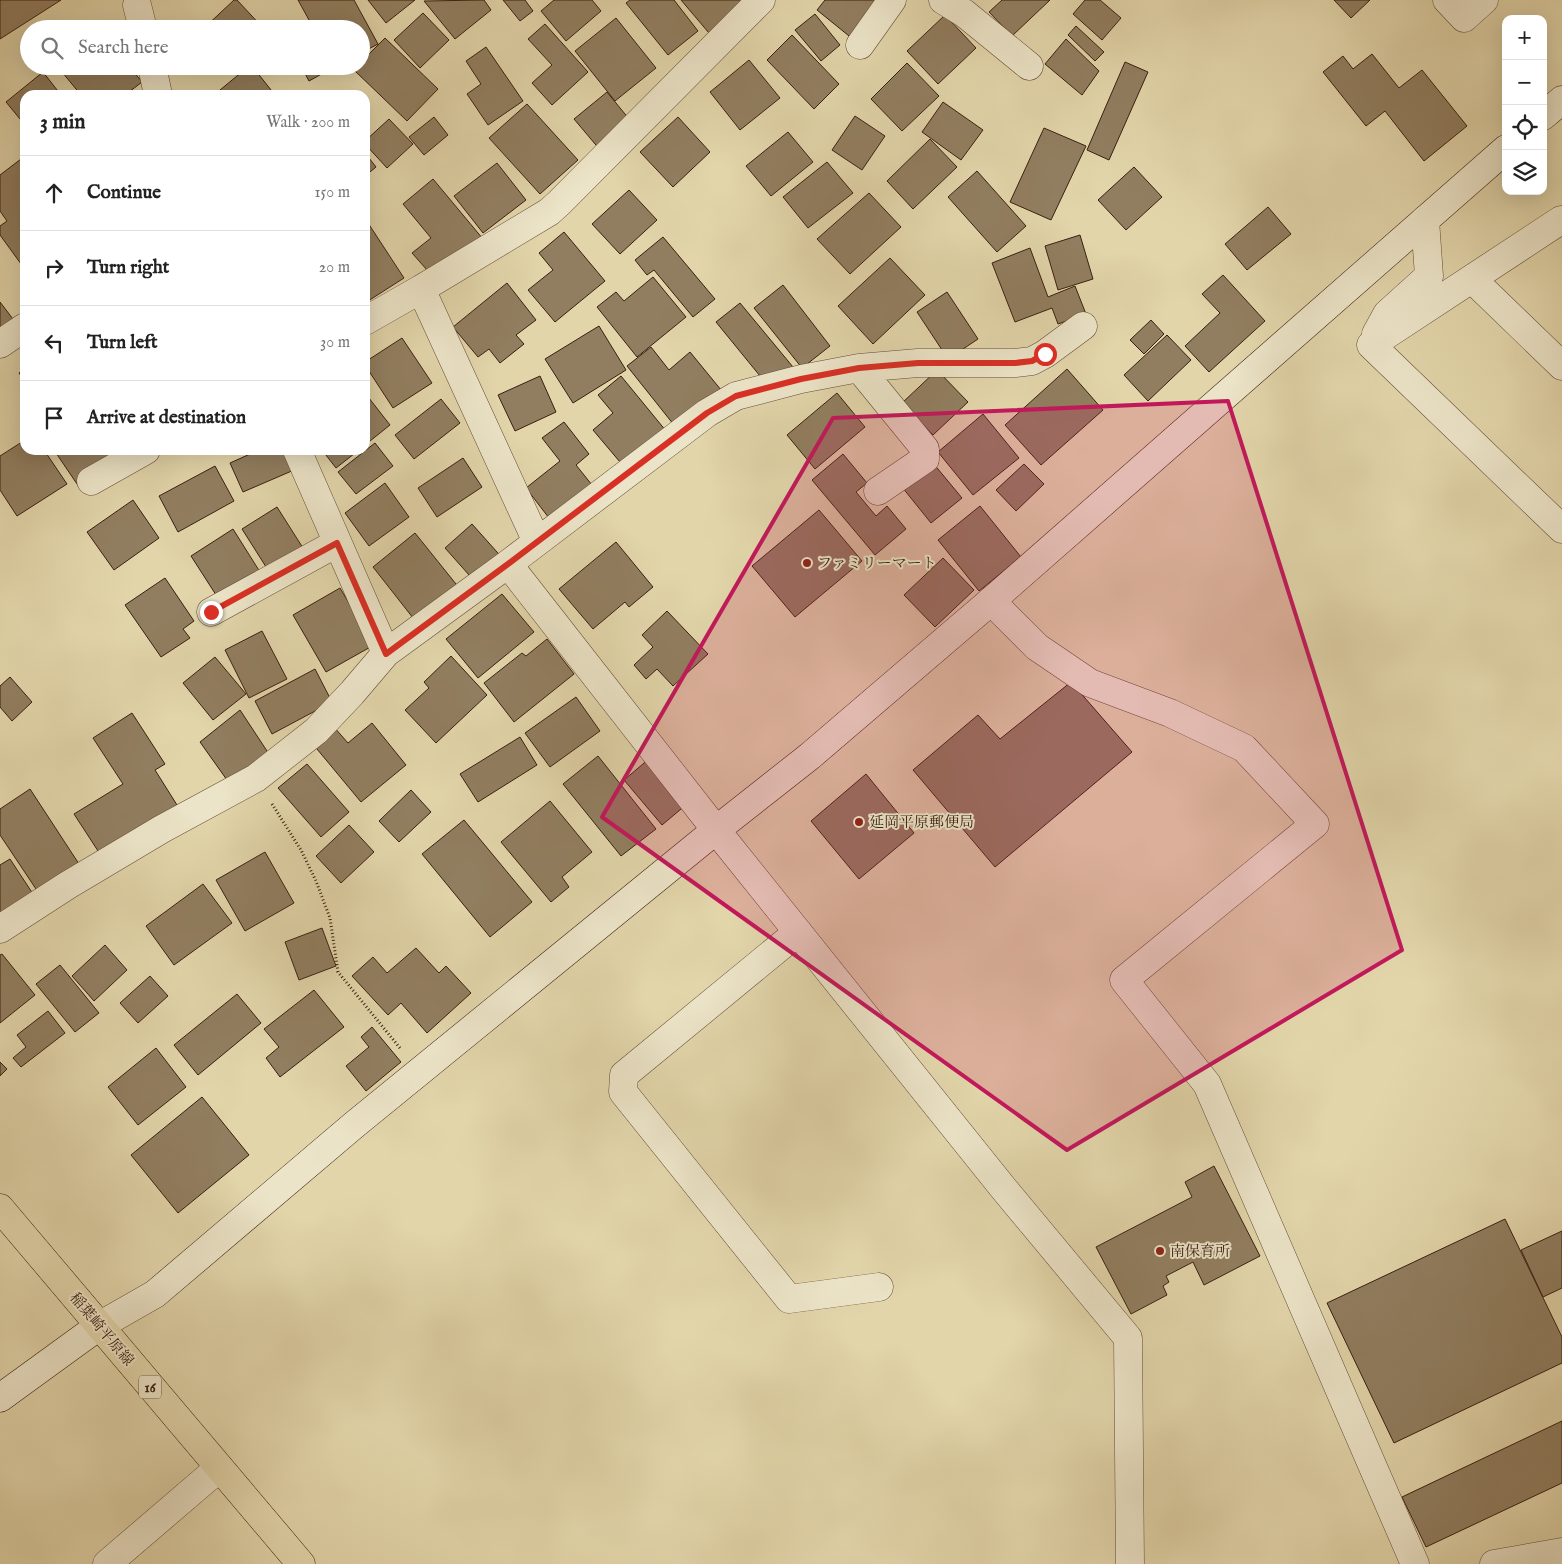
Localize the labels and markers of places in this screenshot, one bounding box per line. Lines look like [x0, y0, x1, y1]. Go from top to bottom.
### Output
place label: ファミリーマート [817, 554, 937, 573]
marker: ファミリーマート [801, 557, 813, 569]
place label: 延岡平原郵便局 [869, 813, 974, 832]
marker: 延岡平原郵便局 [853, 816, 865, 828]
place label: 南保育所 [1170, 1242, 1230, 1261]
marker: 南保育所 [1154, 1245, 1166, 1257]

